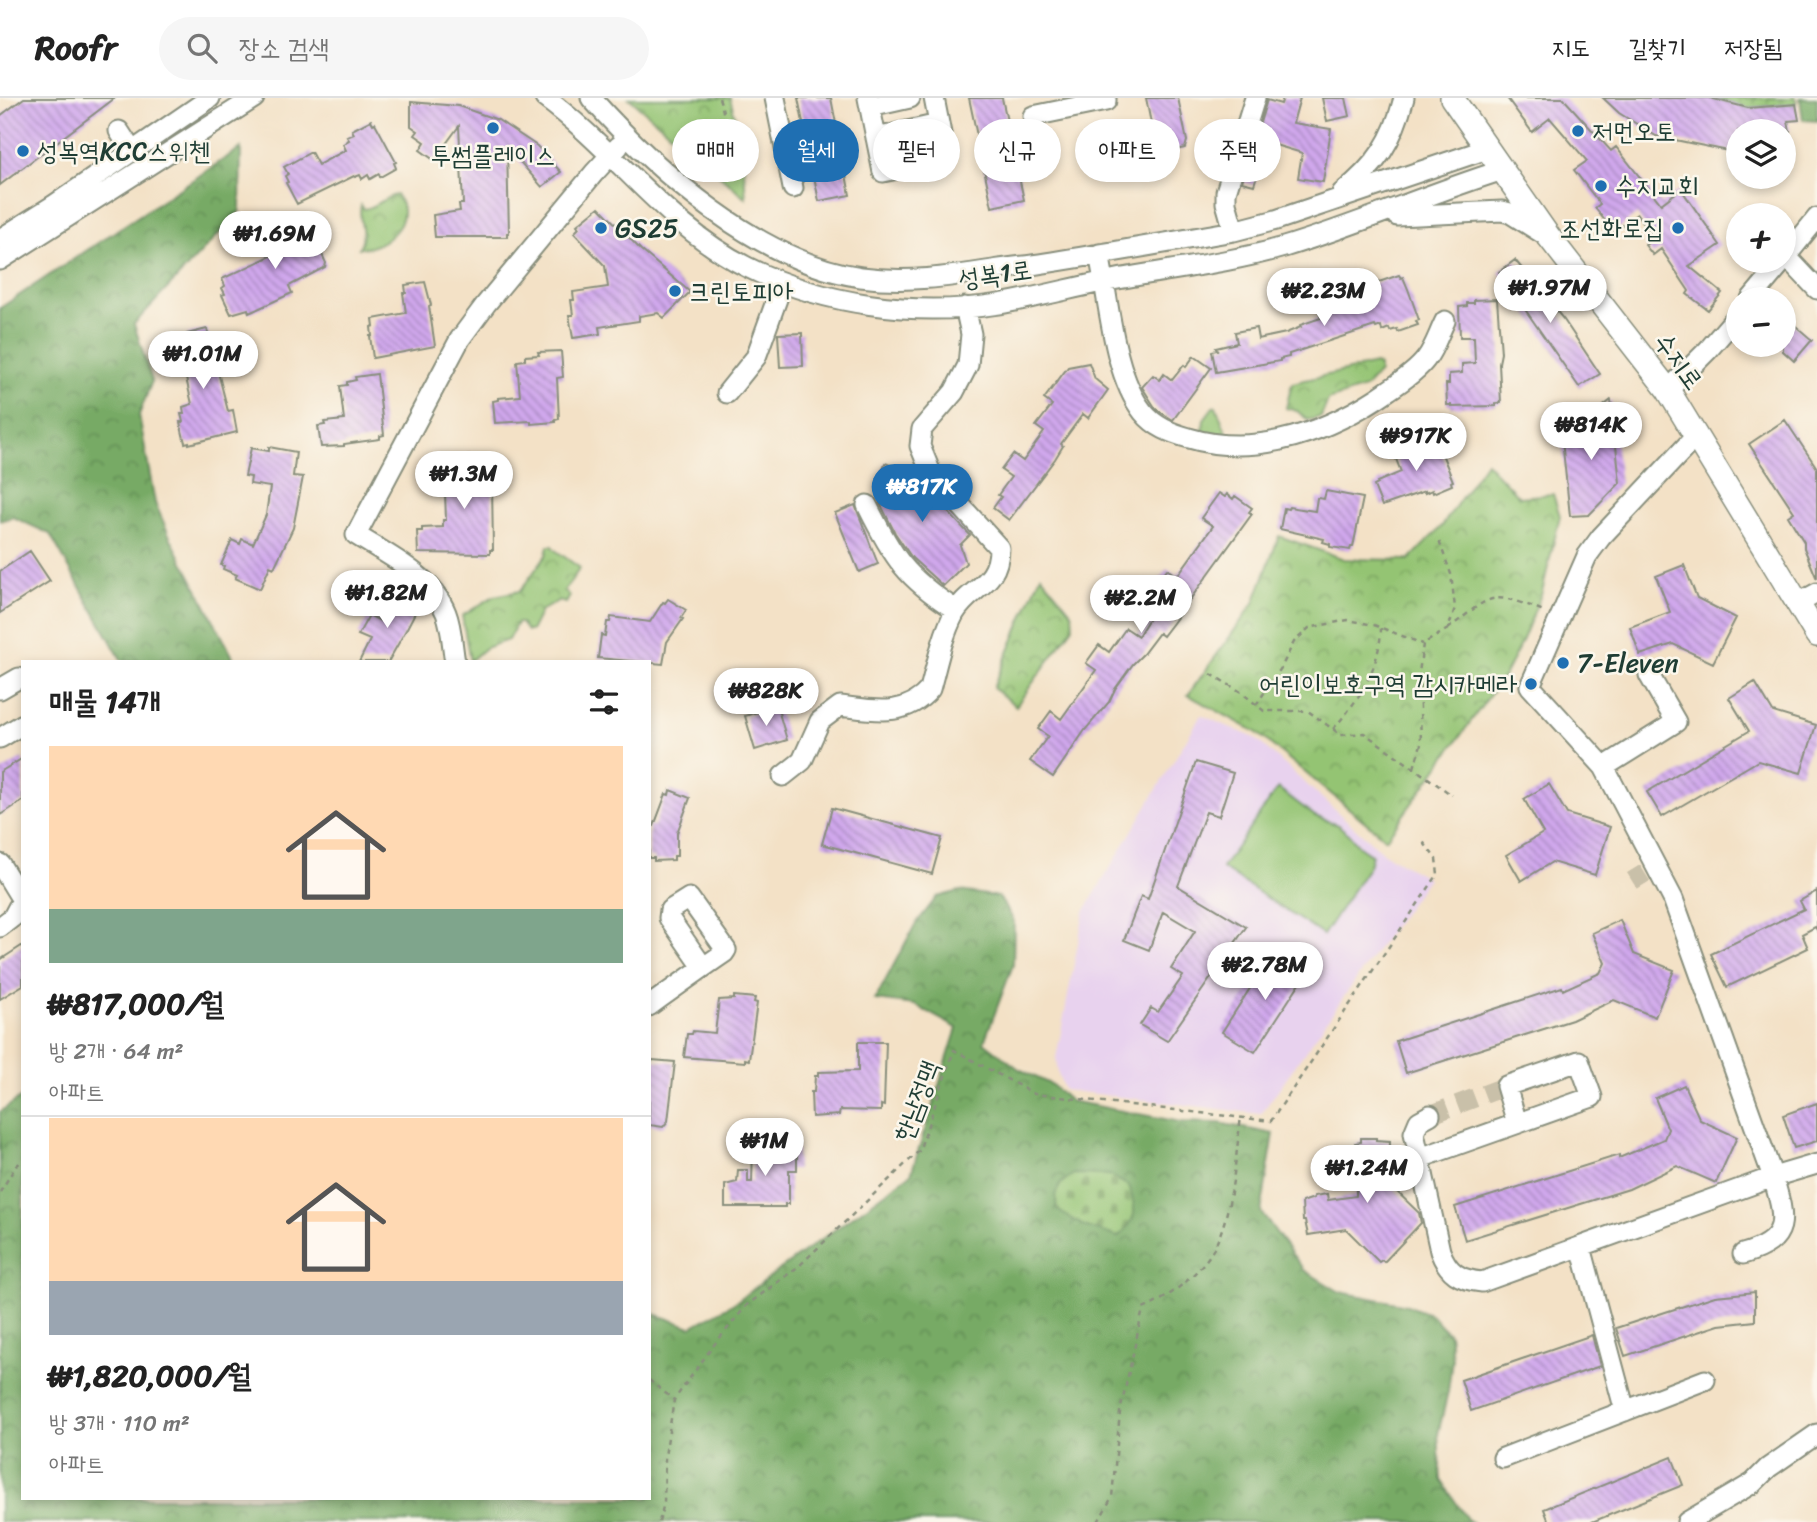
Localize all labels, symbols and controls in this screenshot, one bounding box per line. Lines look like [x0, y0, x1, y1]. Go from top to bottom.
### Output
search box [159, 17, 649, 80]
text: Roofr [35, 19, 117, 77]
text: 장소 검색 [239, 25, 329, 71]
text: 지도 [1552, 27, 1590, 69]
text: 길찾기 [1628, 27, 1686, 69]
text: 저장됨 [1724, 27, 1782, 69]
icon: search [183, 29, 221, 67]
place label: 저먼오토 [1592, 108, 1676, 154]
chip: 매매 [672, 119, 759, 182]
chip: 월세 [773, 119, 859, 182]
chip: 필터 [873, 119, 960, 182]
chip: 신규 [974, 119, 1061, 182]
chip: 아파트 [1075, 119, 1180, 182]
chip: 주택 [1194, 119, 1281, 182]
map controls [1726, 119, 1796, 357]
button: layers [1726, 119, 1796, 189]
marker: 투썸플레이스 [485, 120, 501, 136]
marker: 저먼오토 [1570, 123, 1586, 139]
place label: 성복역KCC스위첸 [37, 128, 210, 174]
place label: 투썸플레이스 [430, 132, 556, 178]
marker: 성복역KCC스위첸 [15, 143, 31, 159]
place label: 수지교회 [1615, 163, 1699, 209]
marker: 수지교회 [1593, 178, 1609, 194]
button: + [1726, 203, 1796, 273]
place label: GS25 [615, 205, 679, 251]
place label: 조선화로집 [1559, 205, 1664, 251]
pin: ₩1.69M [218, 212, 332, 271]
text: ₩1.69M [235, 213, 315, 254]
marker: GS25 [593, 220, 609, 236]
marker: 조선화로집 [1670, 220, 1686, 236]
street label: 성복1로 [955, 246, 1035, 302]
pin: ₩1.97M [1493, 266, 1607, 325]
text: ₩1.97M [1510, 267, 1590, 308]
place label: 크린토피아 [689, 268, 794, 314]
pin: ₩2.23M [1267, 268, 1381, 328]
text: ₩2.23M [1283, 270, 1365, 311]
marker: 크린토피아 [667, 283, 683, 299]
button: − [1726, 287, 1796, 357]
street label: 수지로 [1642, 322, 1716, 400]
pin: ₩1.01M [146, 331, 260, 391]
text: ₩1.01M [164, 333, 242, 374]
pin: ₩814K [1542, 402, 1640, 462]
text: ₩814K [1556, 404, 1626, 445]
pin: ₩917K [1367, 414, 1465, 473]
text: ₩917K [1382, 415, 1450, 456]
pin: ₩1.3M [415, 452, 513, 511]
text: ₩1.3M [431, 453, 497, 494]
pin: ₩817K [873, 464, 971, 524]
text: ₩817K [888, 466, 956, 507]
pin: ₩1.82M [330, 570, 444, 630]
text: ₩1.82M [347, 572, 427, 613]
pin: ₩2.2M [1092, 575, 1190, 635]
text: ₩2.2M [1106, 577, 1176, 618]
place label: 7-Eleven [1577, 640, 1679, 686]
marker: 7-Eleven [1555, 655, 1571, 671]
place label: 어린이보호구역 감시카메라 [1259, 661, 1517, 707]
pin: ₩828K [717, 668, 815, 728]
text: ₩828K [730, 670, 802, 711]
text: 매물 14개 [49, 675, 161, 729]
marker: 어린이보호구역 감시카메라 [1523, 676, 1539, 692]
icon: filters [585, 683, 623, 721]
icon: home [273, 792, 399, 918]
pin: ₩2.78M [1208, 942, 1322, 1002]
text: ₩2.78M [1223, 944, 1307, 985]
text: ₩817,000/월 [49, 977, 224, 1031]
text: 방 2개 · 64 m² [49, 1031, 184, 1072]
street label: 한남정맥 [880, 1054, 952, 1148]
text: 아파트 [49, 1072, 105, 1113]
pin: ₩1M [731, 1118, 799, 1178]
text: ₩1M [742, 1120, 788, 1161]
pin: ₩1.24M [1310, 1146, 1424, 1205]
text: ₩1.24M [1327, 1147, 1407, 1188]
icon: home [273, 1164, 399, 1290]
text: ₩1,820,000/월 [49, 1349, 251, 1403]
text: 방 3개 · 110 m² [49, 1403, 190, 1444]
text: 아파트 [49, 1444, 105, 1485]

